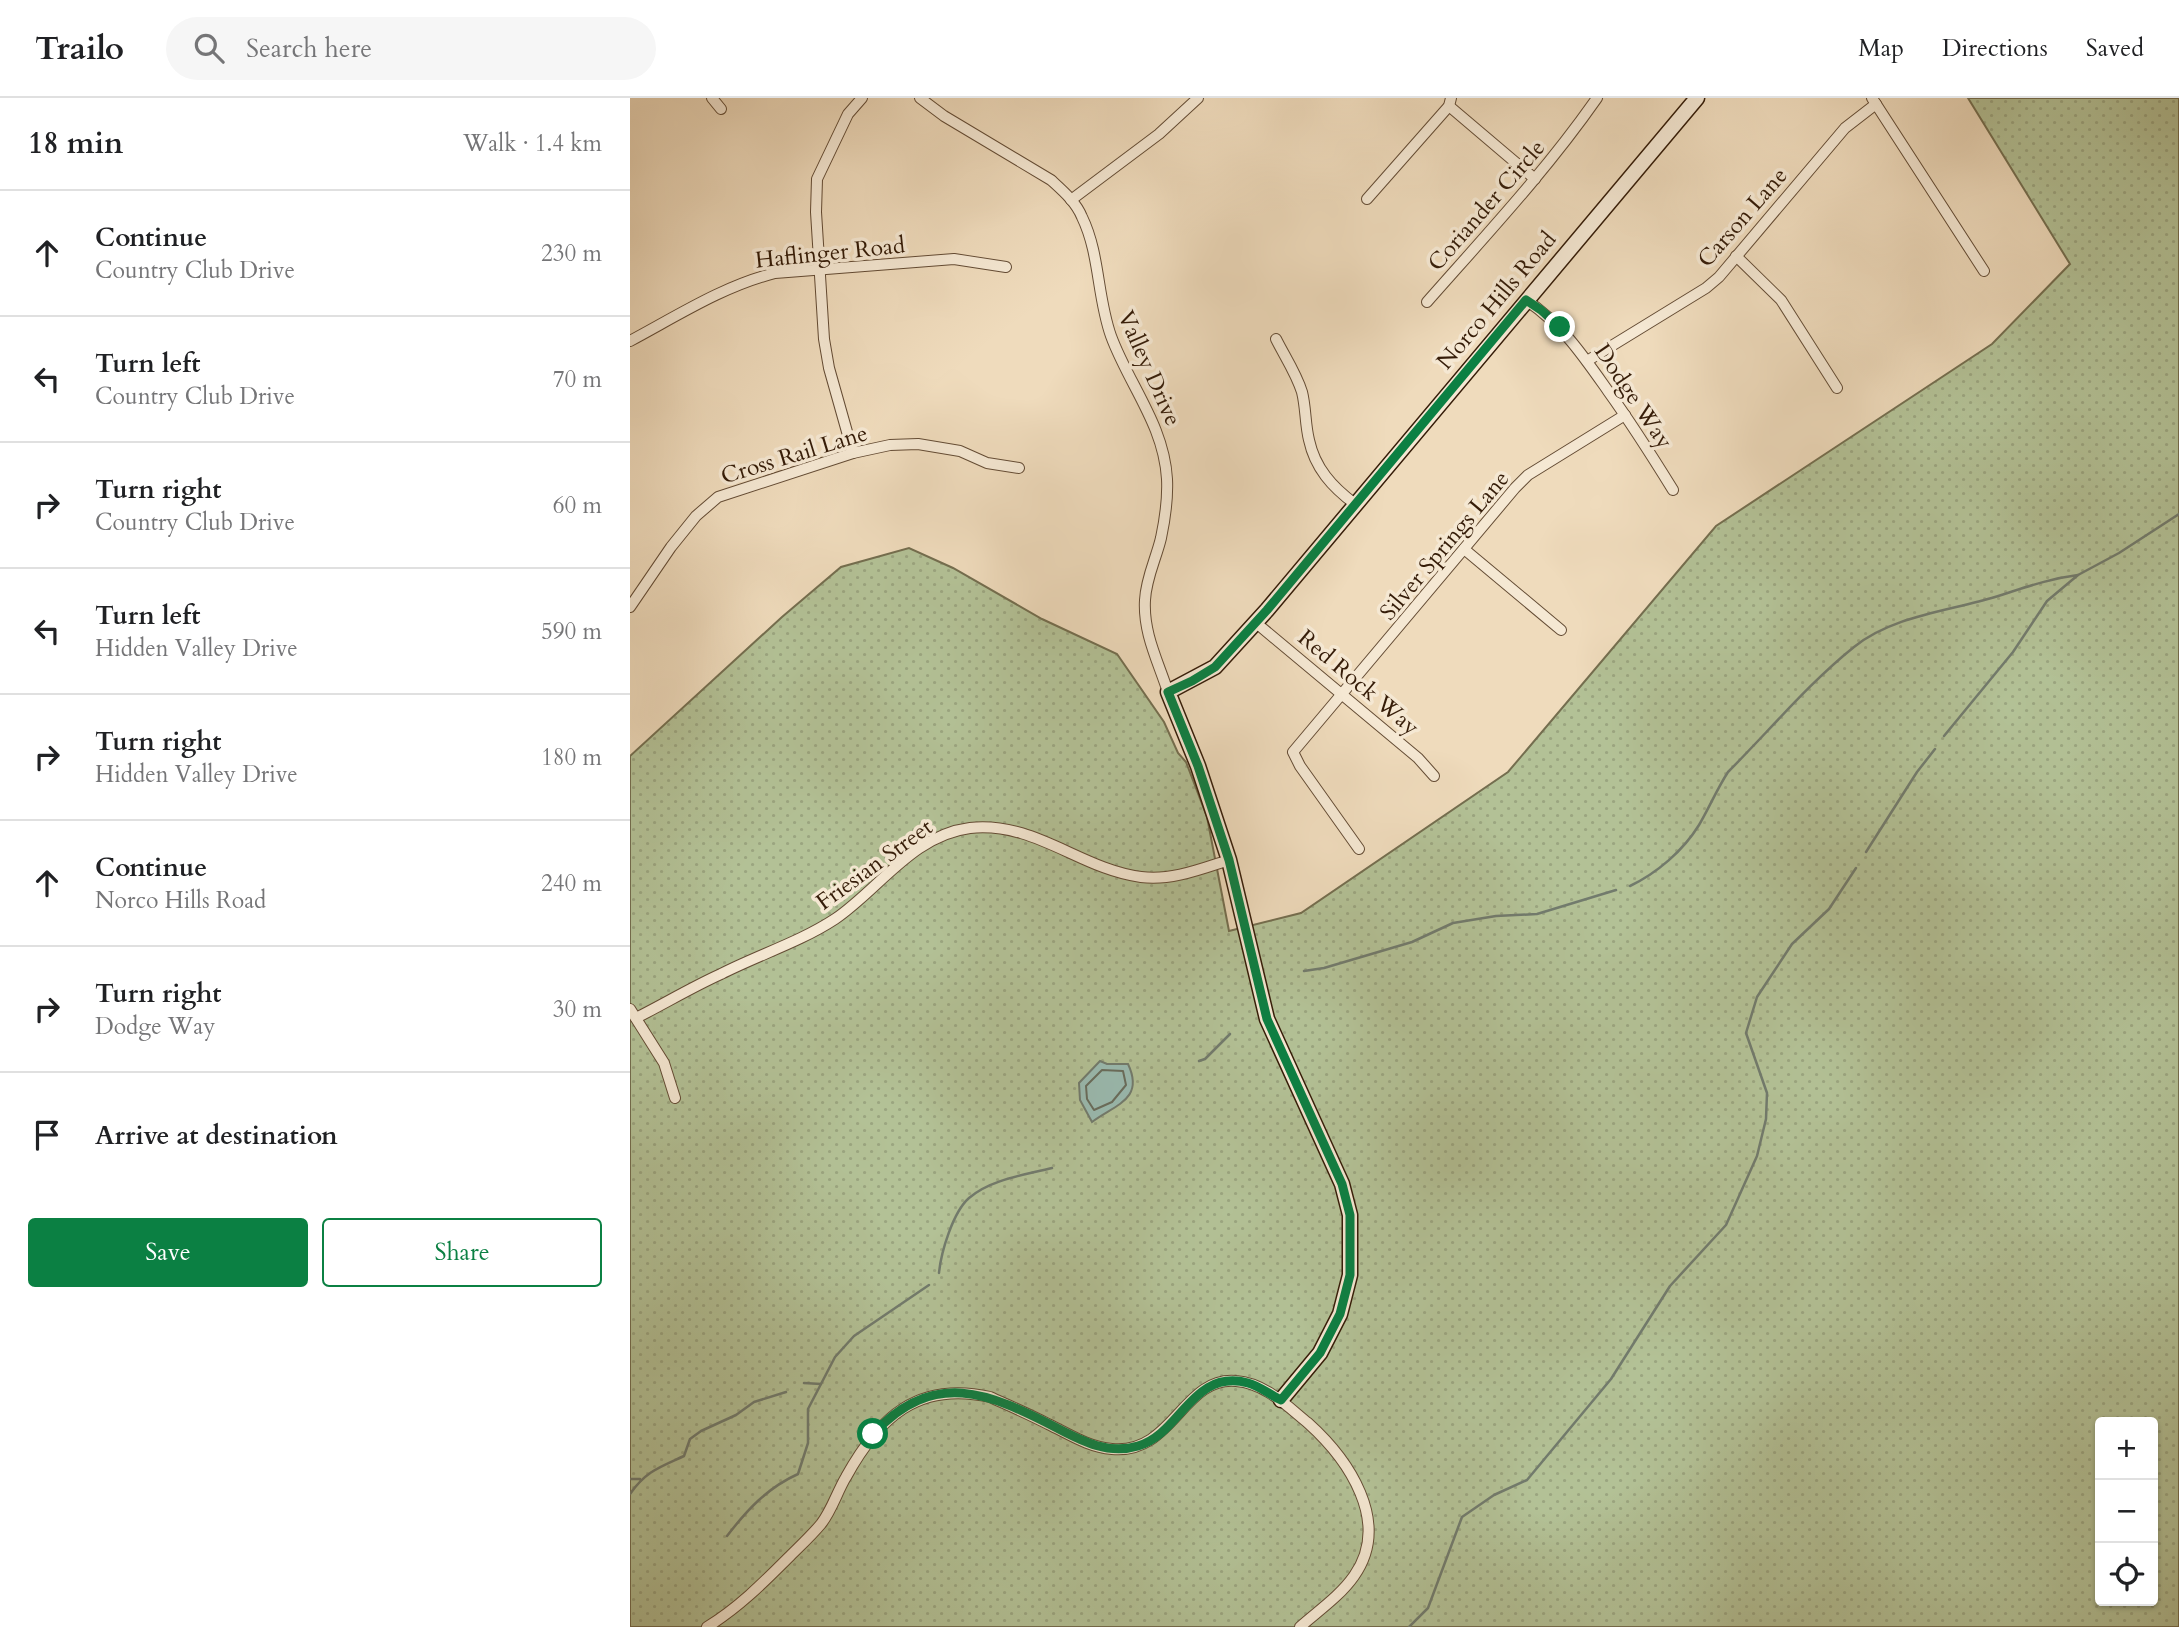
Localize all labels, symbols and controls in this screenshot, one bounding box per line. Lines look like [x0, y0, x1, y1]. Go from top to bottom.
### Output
search box [166, 17, 656, 80]
text: Trailo [35, 26, 124, 71]
icon: search [190, 29, 228, 67]
text: Search here [246, 31, 372, 66]
text: Map [1858, 32, 1904, 65]
text: Directions [1942, 32, 2048, 65]
text: Saved [2086, 32, 2144, 65]
text: 18 min [28, 123, 123, 164]
text: Walk · 1.4 km [463, 128, 602, 159]
street label: Coriander Circle [1421, 133, 1552, 278]
street label: Carson Lane [1690, 161, 1794, 274]
text: Continue [95, 220, 207, 255]
street label: Norco Hills Road [1429, 224, 1564, 376]
street label: Haflinger Road [754, 229, 907, 276]
icon: ahead [28, 234, 66, 272]
text: 230 m [541, 238, 602, 269]
text: Country Club Drive [95, 255, 295, 286]
street label: Valley Drive [1110, 306, 1189, 431]
route end [1544, 311, 1575, 342]
street label: Dodge Way [1587, 338, 1680, 455]
text: Turn left [95, 346, 200, 381]
icon: left [28, 360, 66, 398]
text: 70 m [553, 364, 602, 395]
text: Country Club Drive [95, 381, 295, 412]
street label: Cross Rail Lane [717, 417, 871, 491]
street label: Silver Springs Lane [1373, 464, 1516, 627]
text: Turn right [95, 472, 222, 507]
icon: right [28, 486, 66, 524]
text: 60 m [553, 490, 602, 521]
text: Country Club Drive [95, 507, 295, 538]
text: Turn left [95, 598, 200, 633]
icon: left [28, 612, 66, 650]
text: 590 m [541, 616, 602, 647]
street label: Red Rock Way [1291, 622, 1426, 742]
text: Hidden Valley Drive [95, 633, 298, 664]
text: Turn right [95, 724, 222, 759]
icon: right [28, 738, 66, 776]
text: 180 m [541, 742, 602, 773]
text: Hidden Valley Drive [95, 759, 298, 790]
street label: Friesian Street [810, 812, 939, 917]
text: Continue [95, 850, 207, 885]
icon: ahead [28, 864, 66, 902]
text: 240 m [541, 868, 602, 899]
text: Norco Hills Road [95, 885, 266, 916]
text: Turn right [95, 976, 222, 1011]
icon: right [28, 990, 66, 1028]
text: 30 m [553, 994, 602, 1025]
text: Dodge Way [95, 1011, 215, 1042]
icon: arrive [28, 1116, 66, 1154]
text: Arrive at destination [95, 1118, 338, 1153]
button: Save [28, 1218, 308, 1287]
button: Share [322, 1218, 602, 1287]
map controls [2095, 1417, 2158, 1606]
button: + [2095, 1417, 2158, 1480]
route start [857, 1418, 888, 1449]
button: − [2095, 1480, 2158, 1543]
button: locate [2095, 1543, 2158, 1606]

